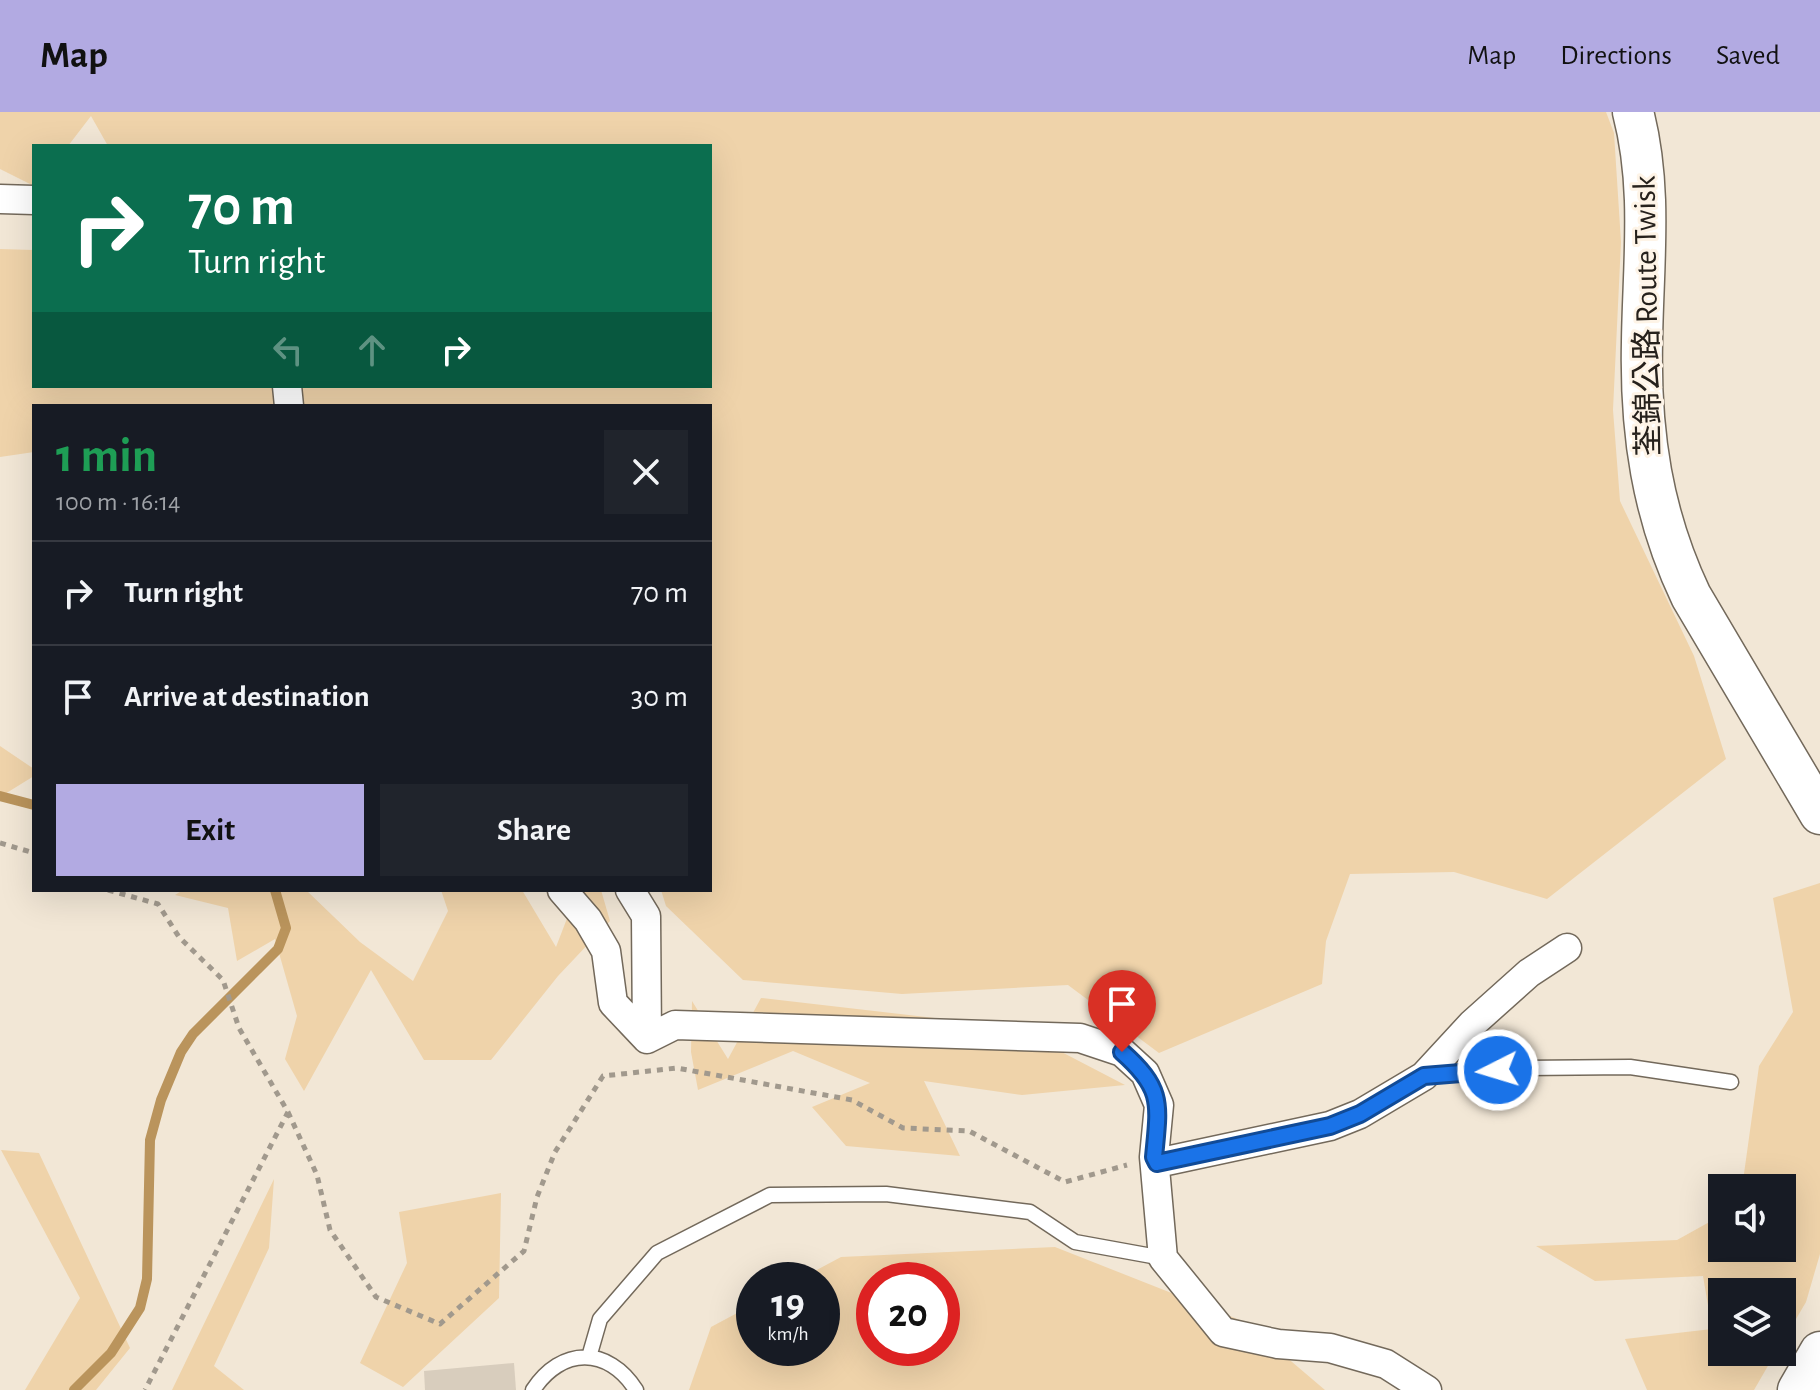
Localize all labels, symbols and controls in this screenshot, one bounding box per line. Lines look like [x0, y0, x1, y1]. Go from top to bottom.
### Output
text: Map [40, 37, 108, 75]
text: Map [1467, 42, 1516, 70]
text: Directions [1560, 42, 1672, 70]
text: Saved [1716, 42, 1780, 70]
street label: 荃錦公路 Route Twisk [1627, 175, 1665, 457]
icon: right [56, 176, 160, 280]
text: 70 m [188, 179, 295, 235]
text: Turn right [188, 244, 325, 280]
icon: left [266, 328, 310, 372]
icon: ahead [350, 328, 394, 372]
icon: right [434, 328, 478, 372]
button: close [604, 430, 688, 514]
text: 1 min [56, 433, 157, 481]
text: 100 m · 16:14 [56, 489, 181, 515]
icon: right [56, 571, 100, 615]
text: Turn right [124, 578, 243, 608]
text: 70 m [631, 578, 688, 608]
icon: arrive [56, 675, 100, 719]
text: Arrive at destination [124, 682, 370, 712]
text: 30 m [631, 682, 688, 712]
button: Exit [56, 784, 364, 876]
button: Share [380, 784, 688, 876]
pin [1088, 970, 1156, 1052]
icon: arrive [1100, 982, 1144, 1026]
position arrow [1456, 1028, 1540, 1112]
map controls [1708, 1174, 1796, 1366]
button: sound [1708, 1174, 1796, 1262]
speed limit sign: 20 [856, 1262, 960, 1366]
button: layers [1708, 1278, 1796, 1366]
text: 19 [771, 1284, 805, 1324]
text: km/h [767, 1324, 809, 1344]

